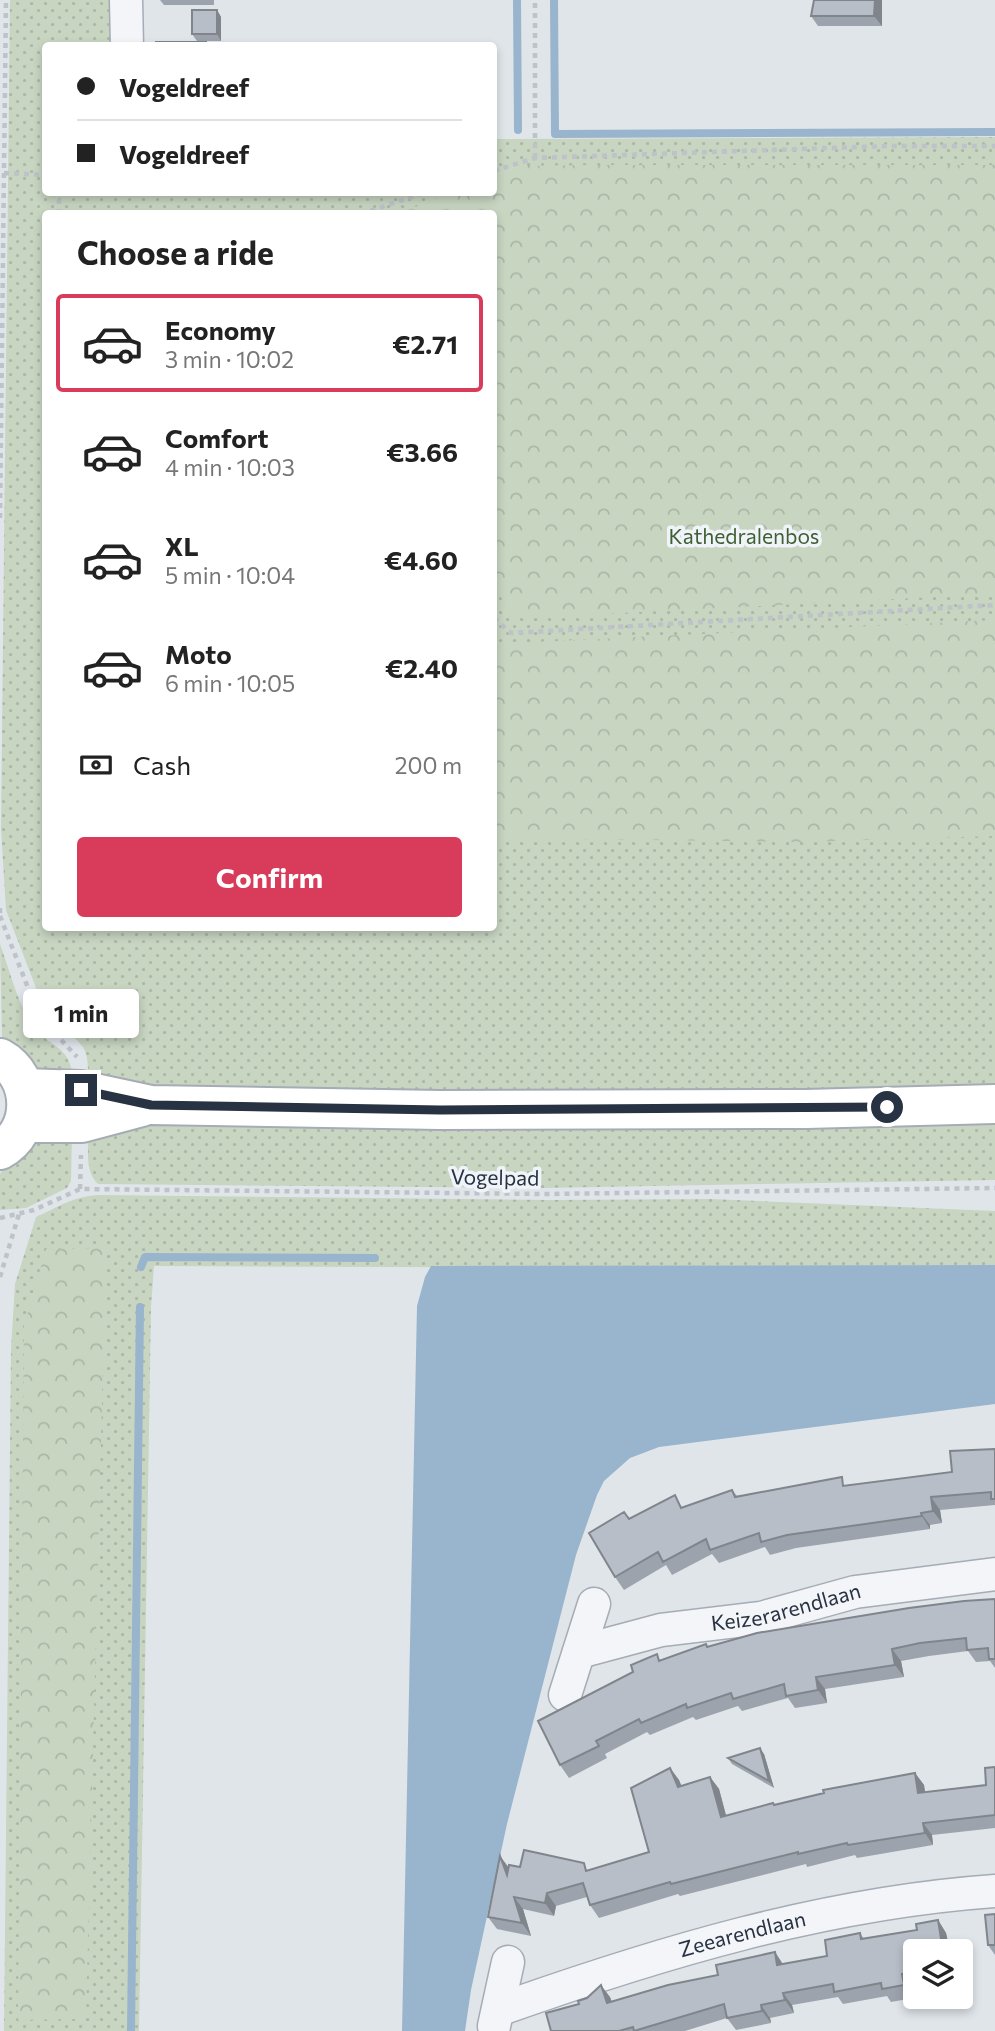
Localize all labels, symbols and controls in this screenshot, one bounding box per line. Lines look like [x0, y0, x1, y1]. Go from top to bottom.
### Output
text: Vogeldreef [119, 71, 249, 102]
text: Vogeldreef [119, 138, 249, 169]
text: Choose a ride [77, 232, 274, 272]
icon: car [81, 312, 144, 375]
text: Economy [165, 314, 276, 345]
text: €2.71 [392, 328, 458, 359]
text: 3 min · 10:02 [165, 345, 294, 373]
icon: car [81, 420, 144, 483]
text: Comfort [165, 422, 268, 453]
text: €3.66 [386, 436, 458, 467]
text: 4 min · 10:03 [165, 453, 295, 481]
park label: Kathedralenbos [669, 523, 819, 548]
icon: car [81, 528, 144, 591]
text: XL [165, 530, 199, 561]
text: €4.60 [384, 544, 458, 575]
text: 5 min · 10:04 [165, 561, 295, 589]
icon: car [81, 636, 144, 699]
text: Moto [165, 638, 232, 669]
text: €2.40 [385, 652, 458, 683]
text: 6 min · 10:05 [165, 669, 295, 697]
icon: cash [77, 746, 115, 784]
text: Cash [133, 749, 191, 780]
text: 200 m [395, 751, 462, 779]
button: Confirm [77, 837, 462, 917]
callout: 1 min [23, 988, 139, 1038]
text: 1 min [54, 999, 108, 1027]
route end [65, 1074, 97, 1106]
route start [871, 1091, 903, 1123]
street label: Vogelpad [451, 1163, 540, 1190]
street label: Keizerarendlaan [709, 1577, 863, 1635]
street label: Zeearendlaan [676, 1905, 808, 1961]
map controls [903, 1939, 973, 2009]
button: layers [903, 1939, 973, 2009]

